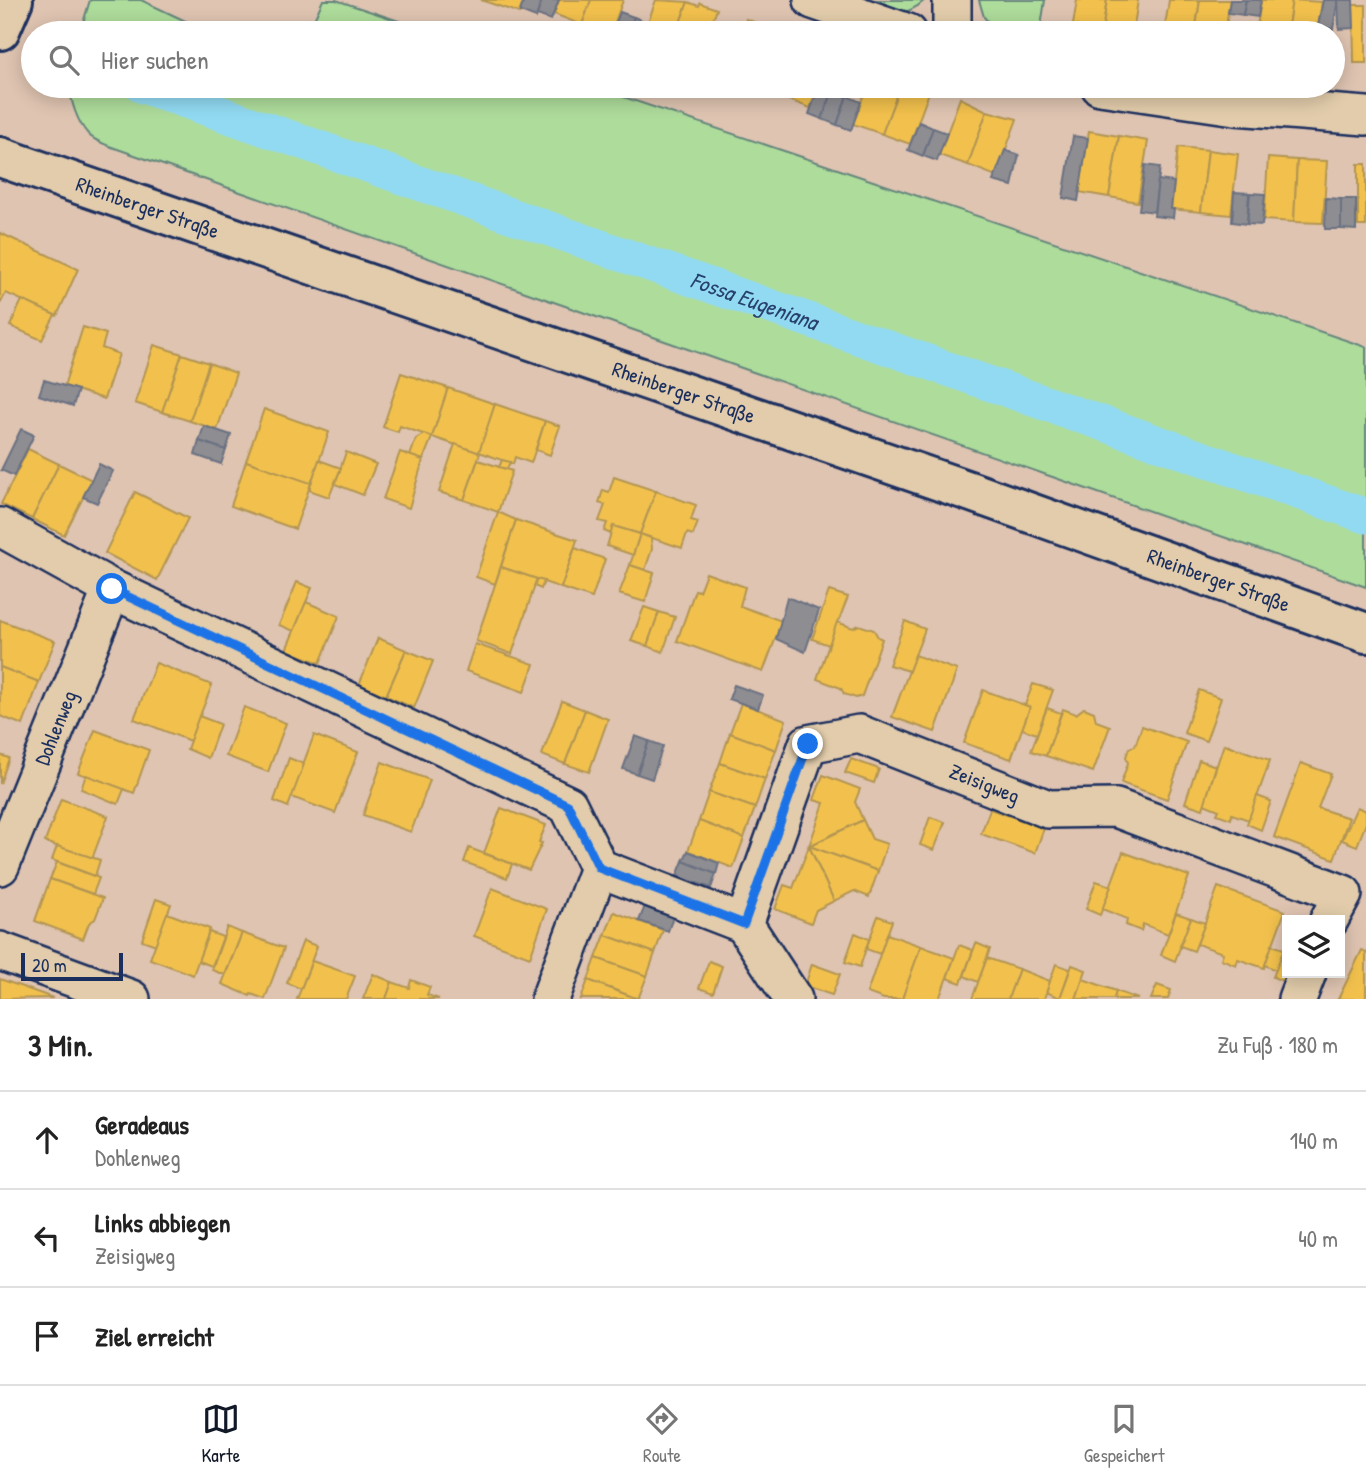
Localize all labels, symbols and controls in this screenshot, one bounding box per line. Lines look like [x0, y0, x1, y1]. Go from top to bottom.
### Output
search box [21, 21, 1345, 98]
icon: search [45, 41, 83, 79]
text: Hier suchen [101, 42, 209, 77]
street label: Rheinberger Straße [72, 169, 223, 245]
water label: Fossa Eugeniana [687, 264, 824, 338]
street label: Rheinberger Straße [608, 354, 759, 430]
street label: Rheinberger Straße [1144, 541, 1294, 619]
route start [96, 573, 127, 604]
street label: Dohlenweg [27, 686, 83, 769]
route end [792, 728, 823, 759]
street label: Zeisigweg [945, 756, 1024, 810]
map controls [1282, 915, 1345, 978]
button: layers [1282, 915, 1345, 978]
scale bar [21, 950, 122, 982]
text: 20 m [32, 952, 67, 978]
text: 3 Min. [28, 1025, 93, 1065]
text: Zu Fuß · 180 m [1217, 1029, 1338, 1060]
text: Geradeaus [95, 1107, 189, 1142]
icon: ahead [28, 1121, 66, 1159]
text: 140 m [1290, 1125, 1338, 1156]
text: Dohlenweg [95, 1142, 181, 1173]
text: Links abbiegen [95, 1205, 231, 1240]
icon: left [28, 1219, 66, 1257]
text: 40 m [1298, 1223, 1338, 1254]
text: Zeisigweg [95, 1240, 175, 1271]
icon: arrive [28, 1317, 66, 1355]
text: Ziel erreicht [95, 1319, 214, 1354]
tab: Karte [201, 1400, 240, 1468]
tab: Route [643, 1400, 681, 1468]
tab: Gespeichert [1084, 1400, 1165, 1468]

